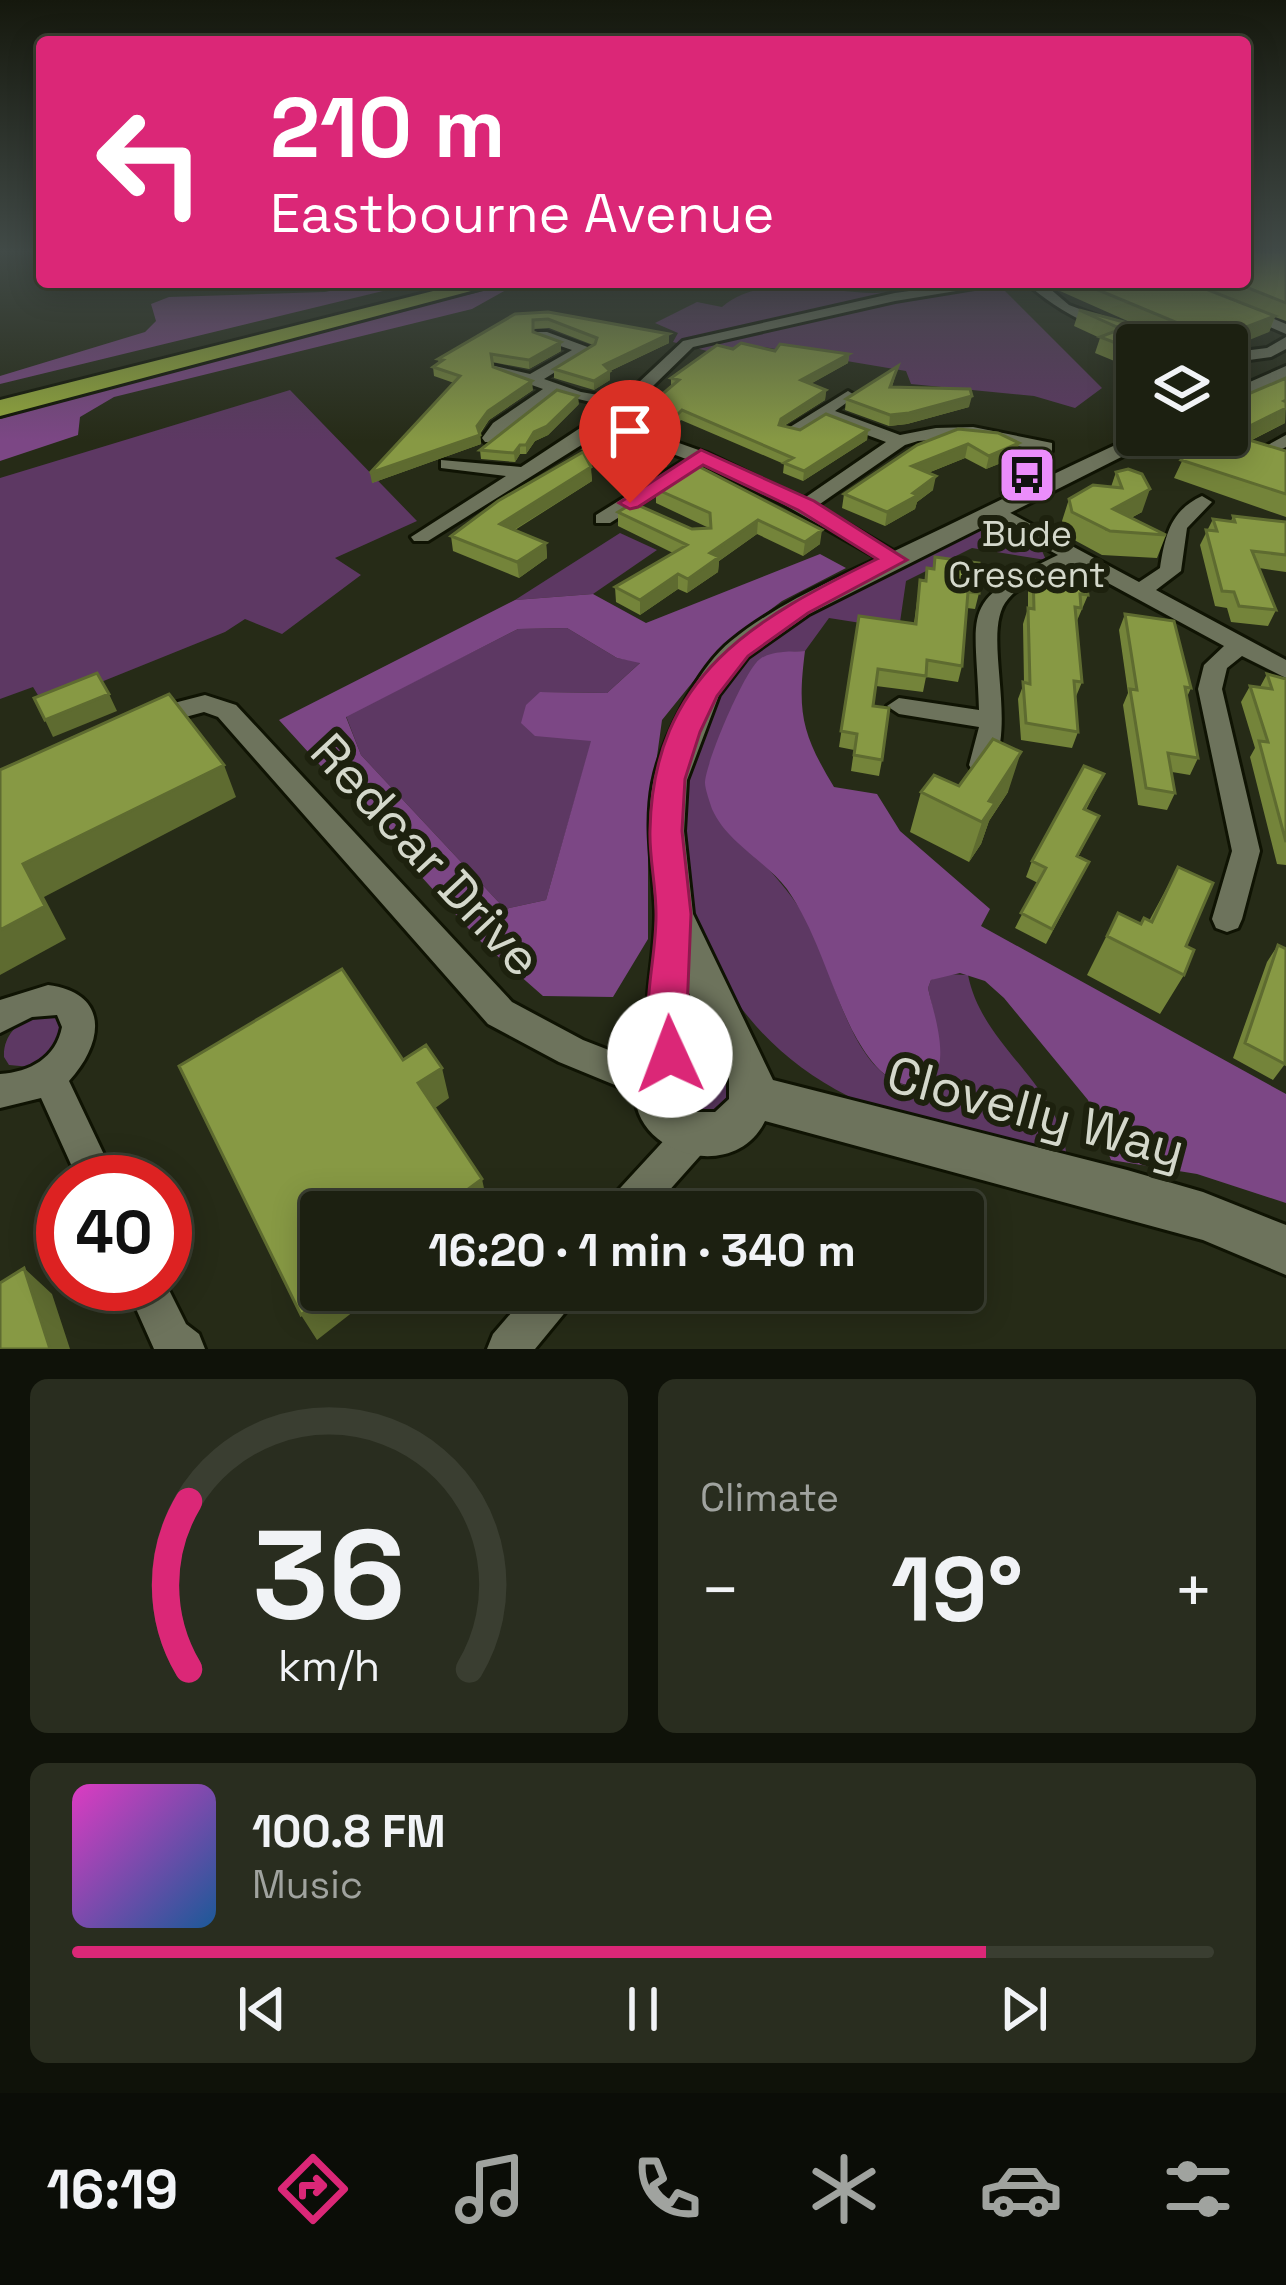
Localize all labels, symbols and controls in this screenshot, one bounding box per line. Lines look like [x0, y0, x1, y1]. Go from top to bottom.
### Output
text: 210 m [270, 74, 505, 182]
icon: left [72, 84, 228, 240]
text: Eastbourne Avenue [270, 179, 774, 248]
map controls [1116, 324, 1248, 456]
button: layers [1116, 324, 1248, 456]
pin [579, 380, 681, 503]
icon: arrive [597, 398, 663, 464]
bus stop icon: Bude Crescent [996, 444, 1058, 506]
place label: Bude Crescent [948, 511, 1106, 598]
street label: Redcar Drive [297, 720, 555, 990]
position arrow [607, 992, 733, 1118]
street label: Clovelly Way [880, 1041, 1192, 1183]
speed limit sign: 40 [36, 1155, 192, 1311]
text: 16:20 · 1 min · 340 m [428, 1222, 856, 1279]
text: Climate [700, 1473, 839, 1522]
text: 36 [252, 1495, 406, 1654]
text: 19° [891, 1532, 1023, 1647]
text: − [700, 1548, 741, 1632]
text: + [1173, 1548, 1214, 1632]
text: km/h [278, 1639, 380, 1694]
text: 100.8 FM [252, 1803, 446, 1860]
text: Music [252, 1860, 363, 1909]
icon: previous [229, 1976, 295, 2042]
icon: pause [610, 1976, 676, 2042]
icon: next [991, 1976, 1057, 2042]
icon: directions [271, 2147, 355, 2231]
icon: music [448, 2147, 532, 2231]
icon: phone [625, 2147, 709, 2231]
icon: climate [802, 2147, 886, 2231]
icon: car [979, 2147, 1063, 2231]
icon: filters [1156, 2147, 1240, 2231]
text: 16:19 [46, 2155, 178, 2224]

